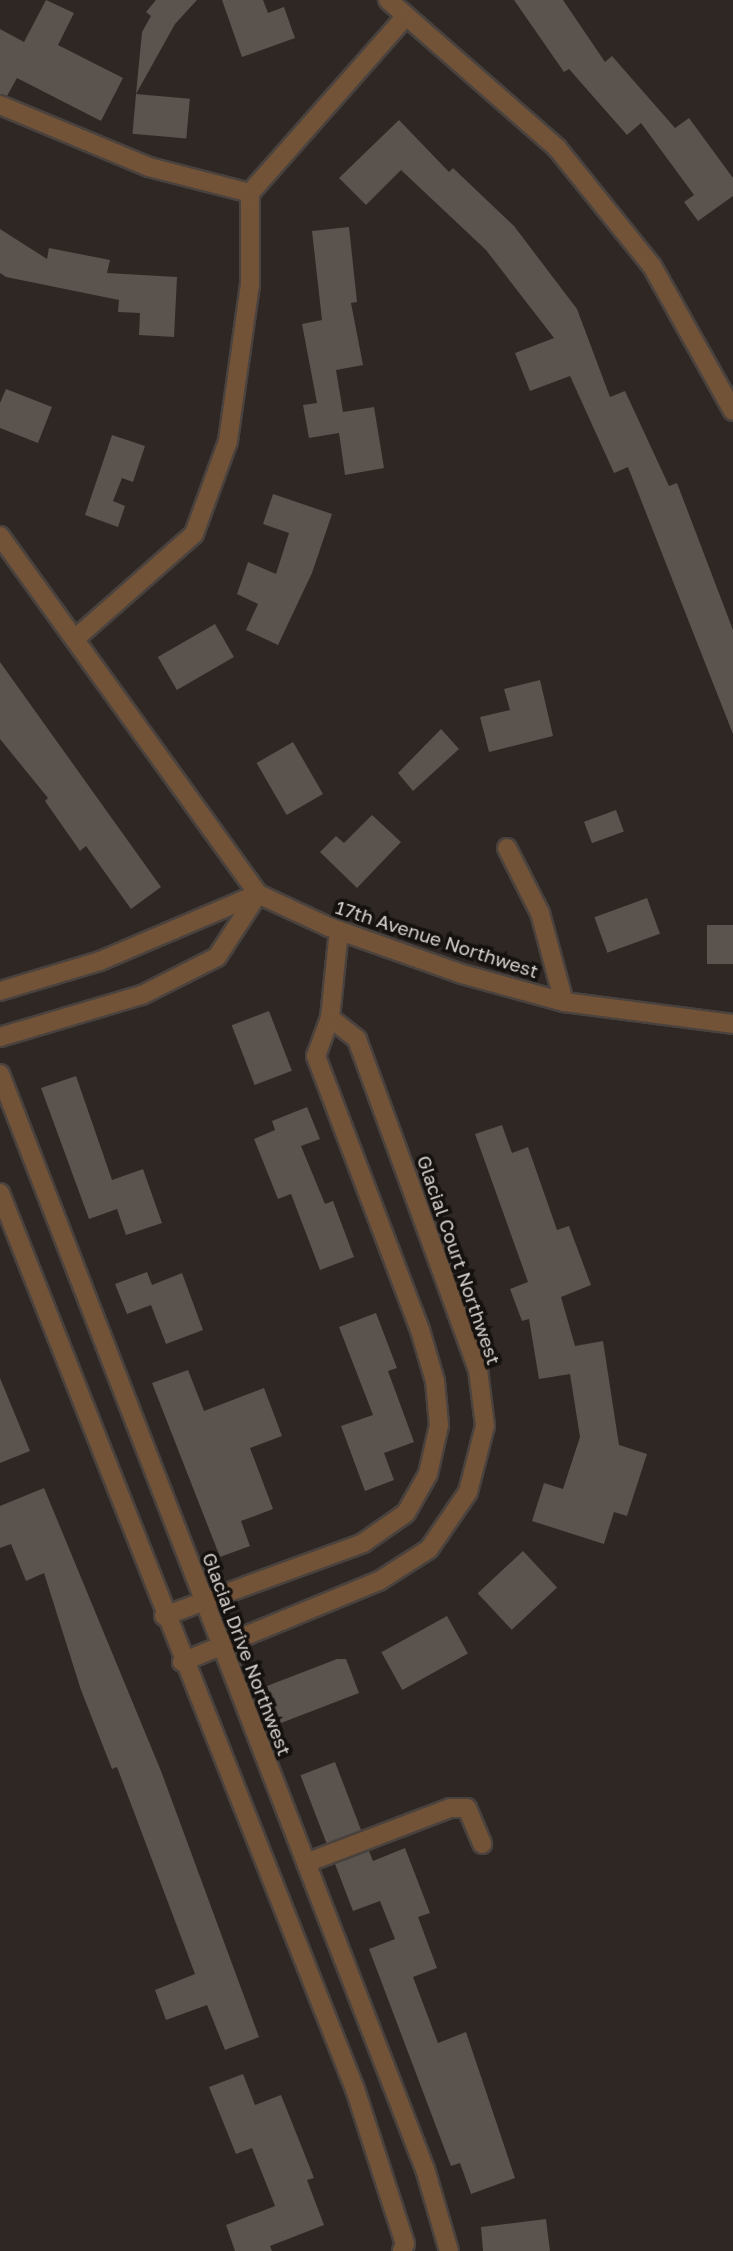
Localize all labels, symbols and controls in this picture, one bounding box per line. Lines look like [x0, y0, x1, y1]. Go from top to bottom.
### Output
street label: 17th Avenue Northwest [333, 895, 541, 983]
street label: Glacial Court Northwest [412, 1152, 506, 1368]
street label: Glacial Drive Northwest [198, 1549, 296, 1759]

